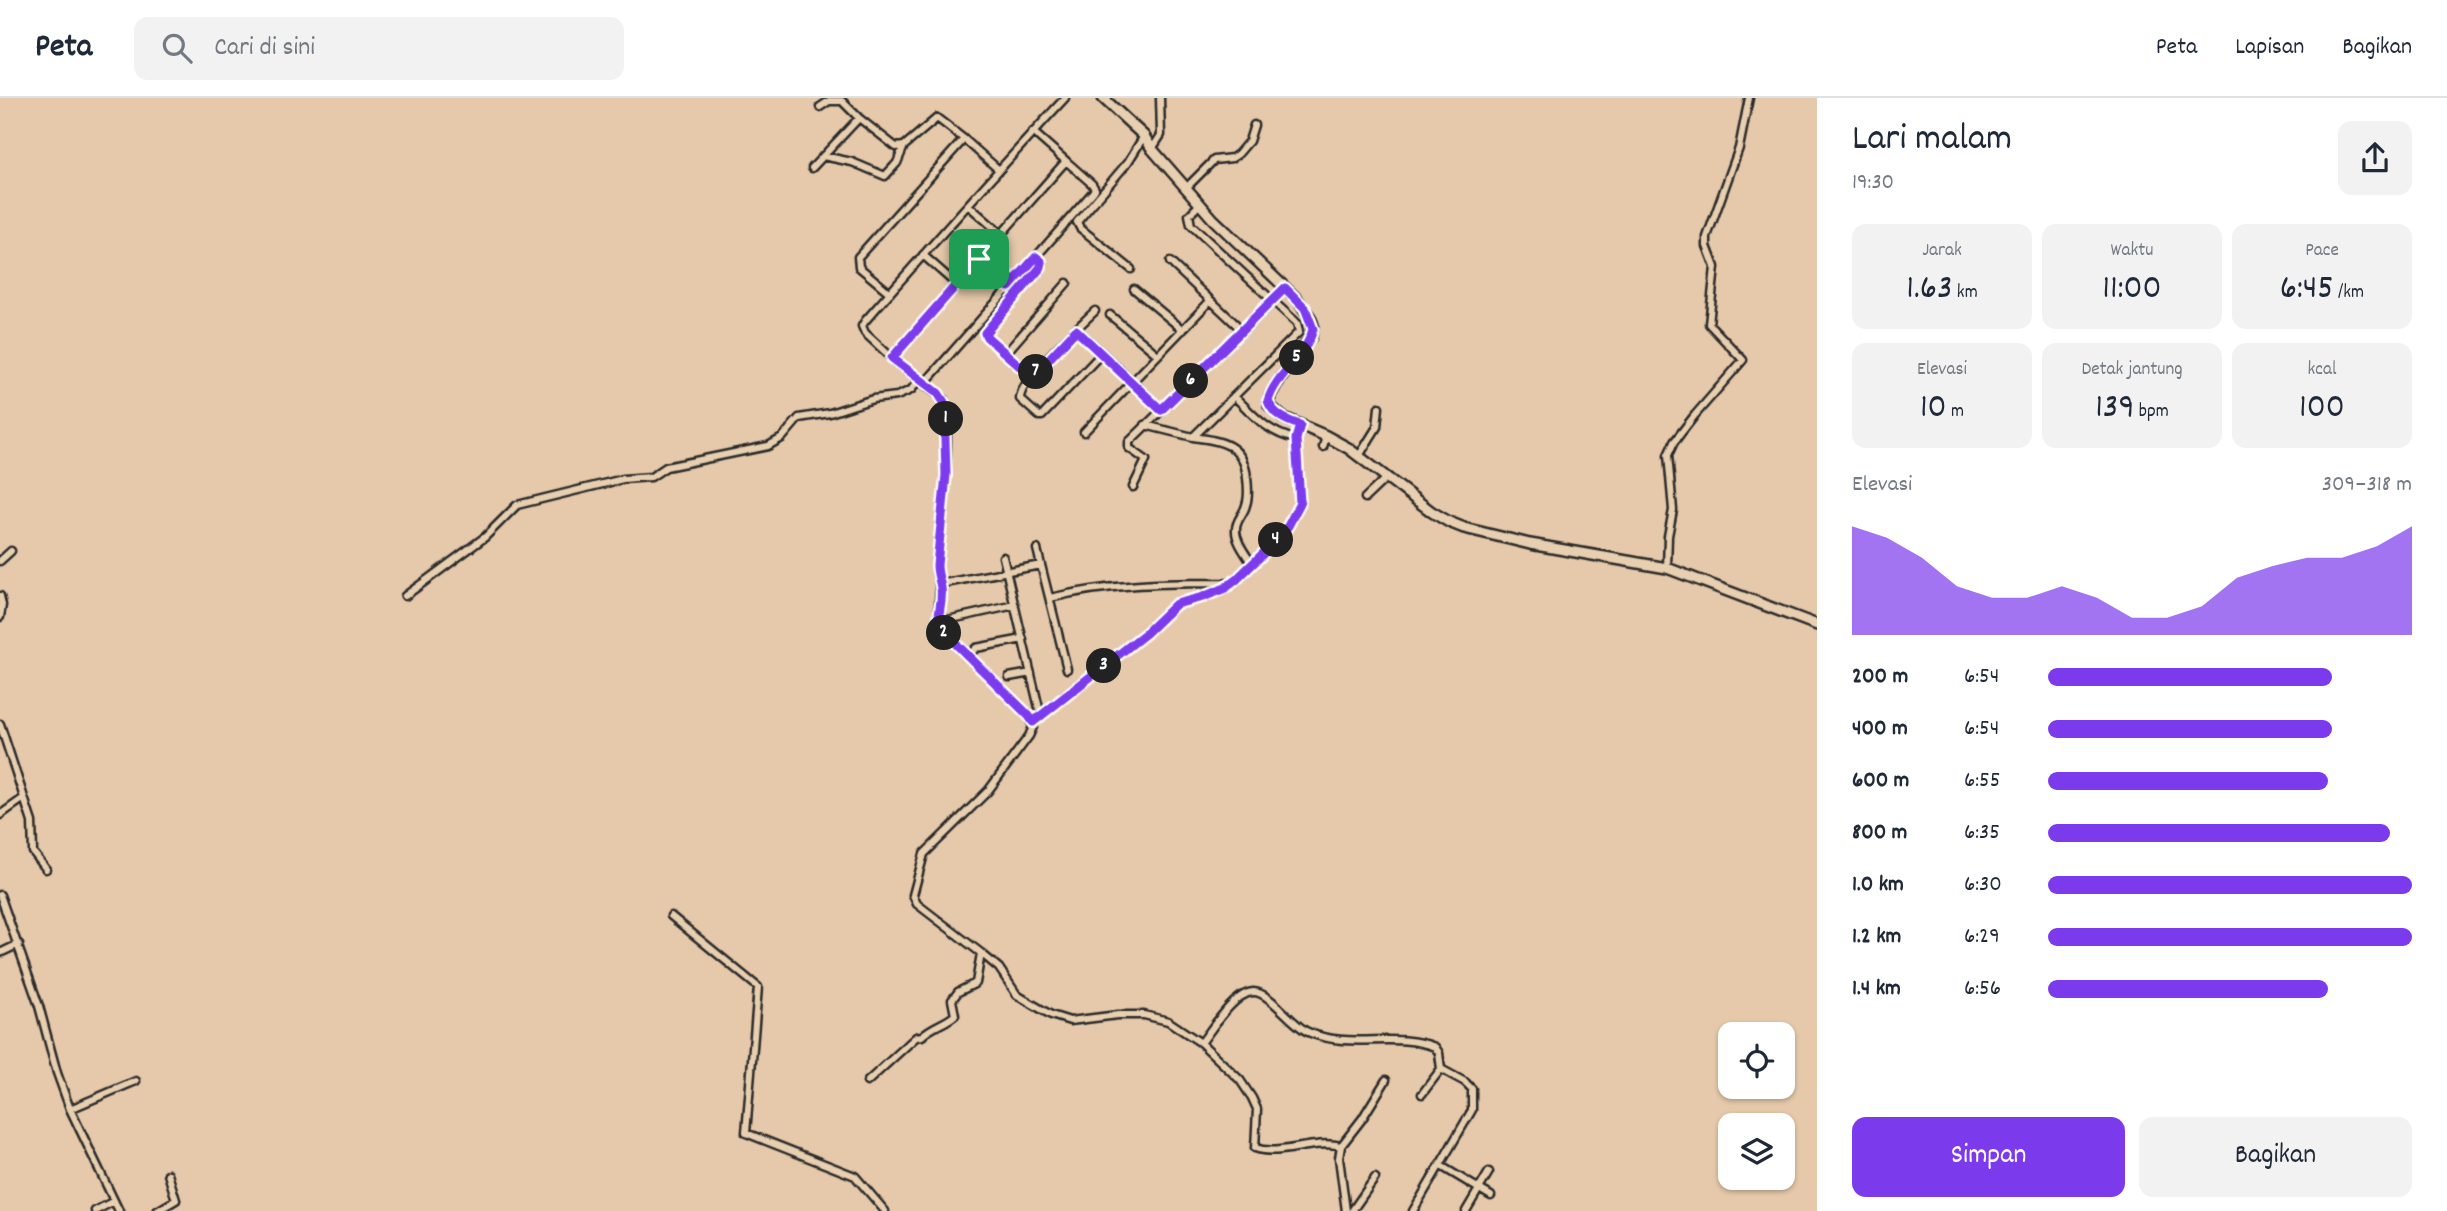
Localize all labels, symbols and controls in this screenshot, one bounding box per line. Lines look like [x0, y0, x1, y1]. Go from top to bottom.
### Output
search box [134, 17, 624, 80]
text: Peta [35, 25, 92, 72]
icon: search [158, 29, 196, 67]
text: Cari di sini [214, 30, 315, 67]
text: Peta [2156, 31, 2197, 65]
text: Lapisan [2235, 31, 2304, 65]
text: Bagikan [2342, 31, 2412, 65]
text: Lari malam [1852, 113, 2012, 168]
button: share [2338, 121, 2412, 195]
text: 19:30 [1852, 167, 1894, 200]
pin [949, 229, 1009, 289]
text: Jarak [1922, 238, 1962, 265]
text: Waktu [2111, 238, 2153, 265]
text: Pace [2305, 238, 2339, 265]
icon: arrive [960, 240, 998, 278]
text: 1.63 [1906, 265, 1952, 315]
text: 11:00 [2102, 265, 2162, 315]
text: 6:45 [2280, 265, 2334, 315]
text: km [1952, 280, 1978, 307]
text: /km [2334, 280, 2364, 307]
pin: 5 [1280, 341, 1314, 376]
text: 5 [1292, 344, 1301, 371]
pin: 7 [1018, 354, 1054, 390]
text: Elevasi [1917, 357, 1967, 384]
text: Detak jantung [2081, 357, 2183, 384]
text: kcal [2308, 357, 2336, 384]
text: 7 [1032, 358, 1039, 385]
pin: 6 [1174, 364, 1208, 398]
text: 6 [1186, 367, 1195, 394]
text: 10 [1920, 384, 1947, 434]
text: 139 [2095, 384, 2134, 434]
text: 100 [2299, 384, 2345, 434]
text: m [1947, 399, 1964, 426]
text: bpm [2134, 399, 2169, 426]
pin: 1 [928, 402, 964, 436]
text: 1 [943, 405, 948, 432]
text: Elevasi [1852, 469, 1912, 502]
text: 309–318 m [2322, 469, 2412, 502]
pin: 4 [1258, 522, 1294, 558]
text: 4 [1272, 526, 1279, 553]
pin: 2 [926, 616, 962, 650]
text: 2 [939, 619, 948, 646]
pin: 3 [1086, 648, 1122, 684]
text: 3 [1099, 652, 1108, 679]
text: 200 m [1852, 661, 1908, 694]
text: 6:54 [1964, 661, 1999, 694]
text: 400 m [1852, 713, 1908, 746]
text: 6:54 [1964, 713, 1999, 746]
text: 600 m [1852, 765, 1909, 798]
text: 6:55 [1964, 765, 2000, 798]
text: 800 m [1852, 817, 1907, 850]
text: 6:35 [1964, 817, 2000, 850]
text: 1.0 km [1852, 869, 1904, 902]
text: 6:30 [1964, 869, 2002, 902]
text: 1.2 km [1852, 921, 1901, 954]
text: 6:29 [1964, 921, 2000, 954]
text: 1.4 km [1852, 973, 1901, 1006]
text: 6:56 [1964, 973, 2001, 1006]
map controls [1718, 1022, 1795, 1190]
button: locate [1718, 1022, 1795, 1099]
button: layers [1718, 1113, 1795, 1190]
button: Simpan [1852, 1117, 2125, 1197]
button: Bagikan [2139, 1117, 2412, 1197]

